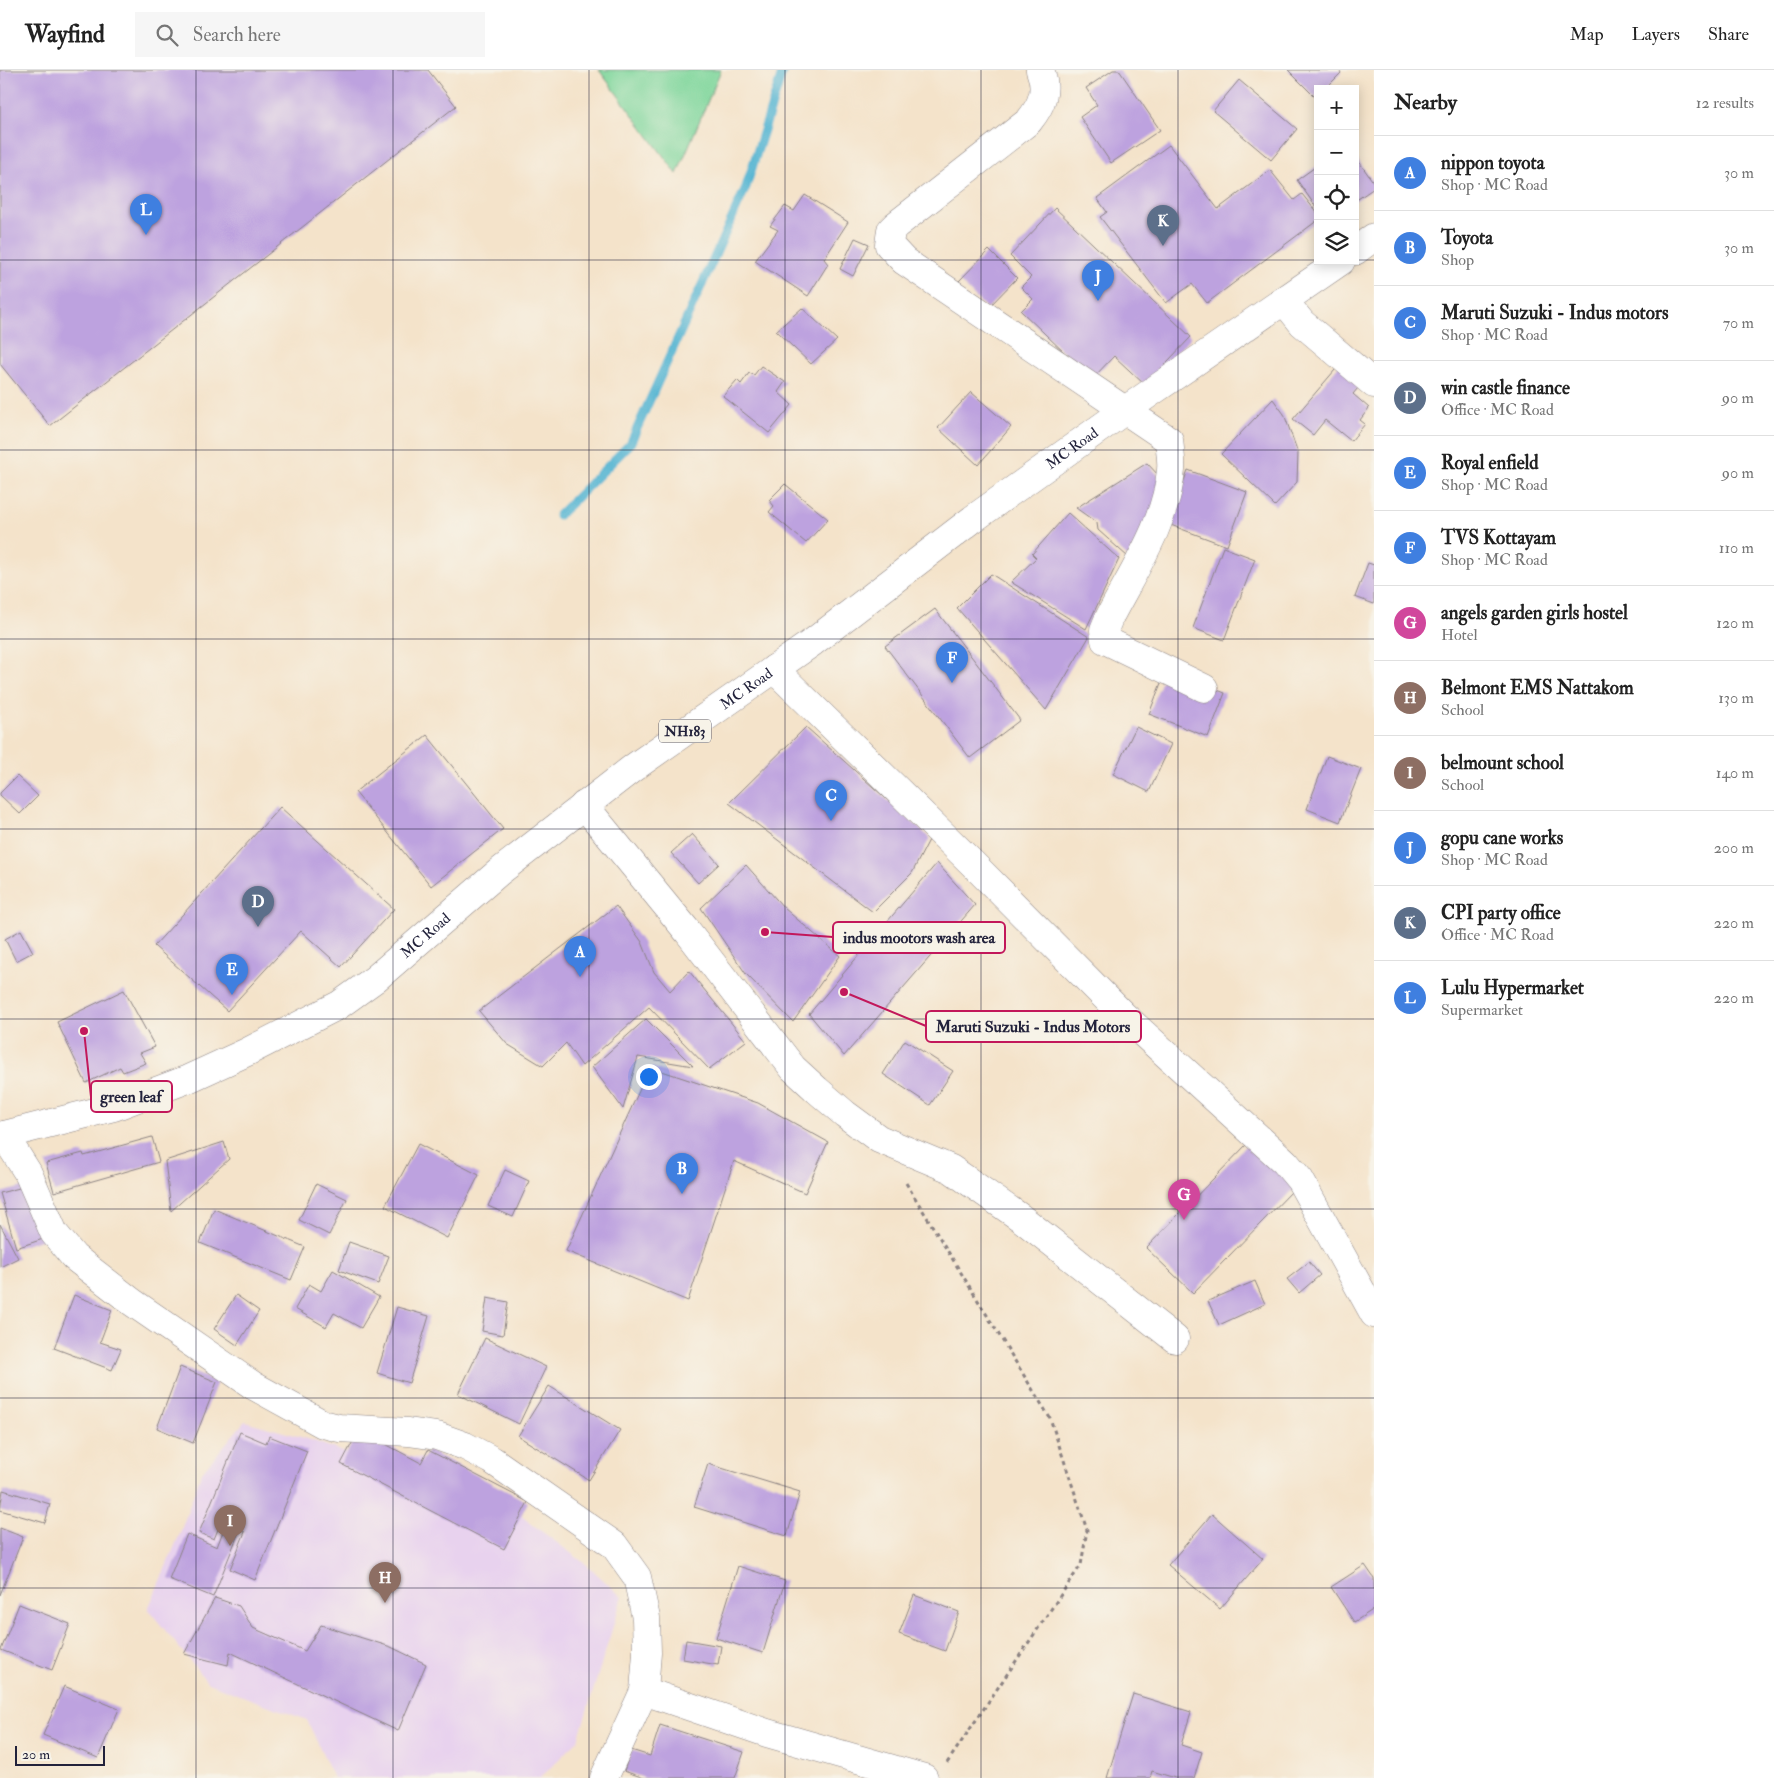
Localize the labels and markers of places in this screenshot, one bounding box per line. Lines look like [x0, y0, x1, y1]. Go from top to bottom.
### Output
pin: L [130, 194, 162, 235]
pin: K [1147, 205, 1179, 246]
pin: J [1082, 260, 1114, 301]
pin: F [936, 642, 968, 683]
pin: C [815, 780, 847, 821]
pin: D [242, 886, 274, 927]
callout: indus mootors wash area [833, 922, 1005, 953]
pin: A [564, 936, 596, 977]
pin: E [216, 954, 248, 995]
callout: Maruti Suzuki - Indus Motors [926, 1011, 1141, 1042]
callout: green leaf [91, 1081, 172, 1112]
pin: B [666, 1153, 698, 1194]
pin: G [1168, 1179, 1200, 1220]
pin: I [214, 1505, 246, 1546]
pin: H [369, 1562, 401, 1603]

